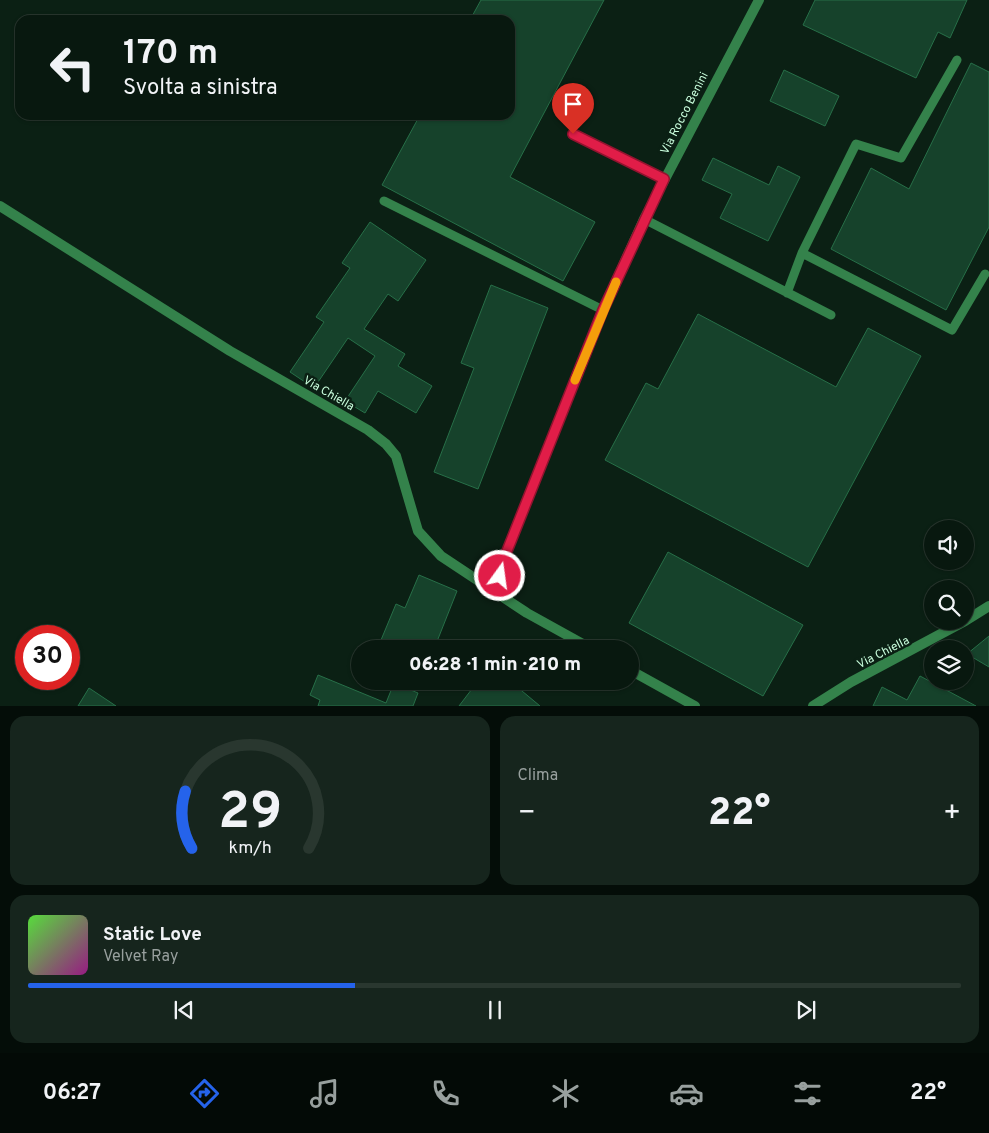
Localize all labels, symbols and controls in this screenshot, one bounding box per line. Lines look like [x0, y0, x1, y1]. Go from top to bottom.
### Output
text: 170 m [123, 32, 218, 76]
icon: left [40, 35, 105, 100]
street label: Via Rocco Benini [657, 70, 713, 157]
text: Svolta a sinistra [123, 75, 278, 102]
pin [552, 83, 594, 134]
icon: arrive [559, 90, 587, 118]
street label: Via Chiella [300, 373, 357, 415]
map controls [924, 520, 974, 690]
button: sound [924, 520, 974, 570]
position arrow [473, 549, 525, 601]
button: search [924, 580, 974, 630]
speed limit sign: 30 [15, 625, 80, 690]
street label: Via Chiella [855, 633, 912, 673]
button: layers [924, 640, 974, 690]
text: 06:28 · 1 min · 210 m [409, 653, 581, 677]
text: Clima [518, 766, 558, 786]
text: 29 [218, 781, 282, 847]
text: 22° [708, 790, 770, 839]
text: − [518, 796, 536, 832]
text: + [943, 796, 961, 832]
text: km/h [228, 837, 271, 860]
text: Static Love [103, 923, 202, 947]
text: Velvet Ray [103, 947, 178, 967]
icon: previous [170, 996, 198, 1024]
icon: pause [481, 996, 509, 1024]
icon: next [792, 996, 820, 1024]
icon: directions [187, 1076, 222, 1111]
icon: music [307, 1076, 342, 1111]
icon: phone [428, 1076, 463, 1111]
icon: climate [548, 1076, 583, 1111]
icon: car [669, 1076, 704, 1111]
icon: filters [790, 1076, 825, 1111]
text: 06:27 [43, 1080, 101, 1107]
text: 22° [910, 1080, 946, 1107]

